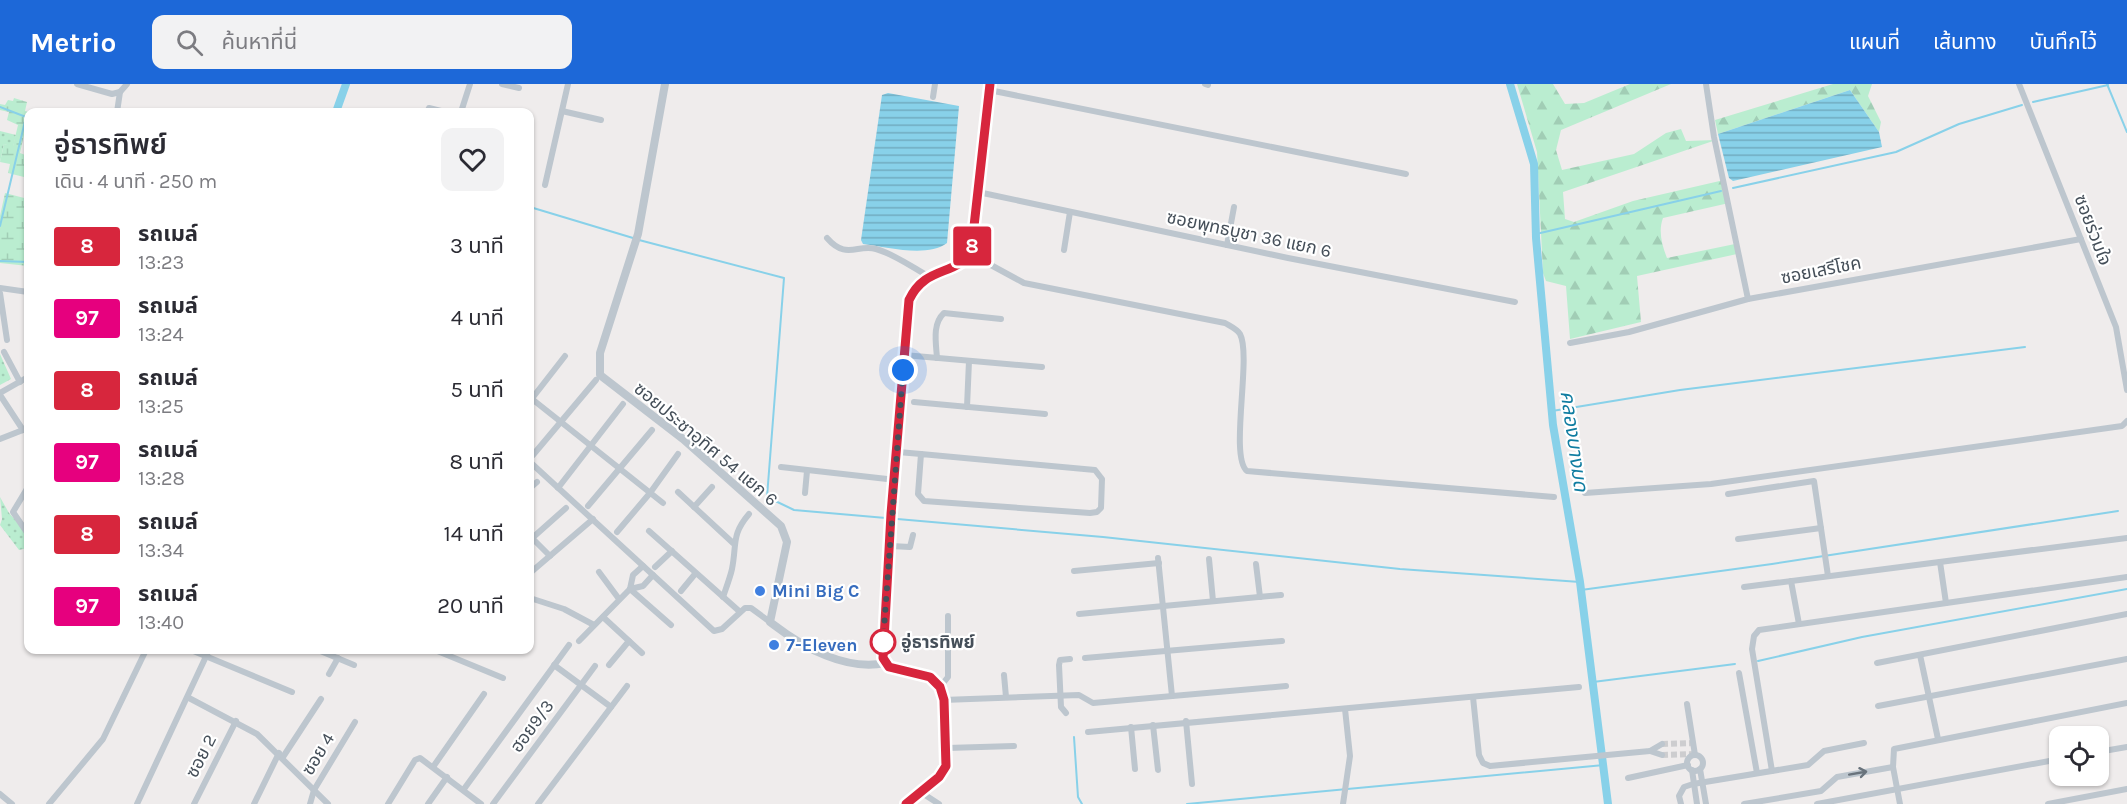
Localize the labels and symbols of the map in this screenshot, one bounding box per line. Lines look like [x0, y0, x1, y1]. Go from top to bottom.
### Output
street label: ซอยร่วมใจ [2069, 192, 2117, 268]
street label: ซอยพุทธบูชา 36 แยก 6 [1165, 206, 1333, 263]
line badge: 8 [952, 226, 992, 266]
street label: ซอยเสรีโชค [1779, 251, 1863, 289]
your location [888, 355, 918, 385]
street label: ซอยประชาอุทิศ 54 แยก 6 [630, 377, 782, 511]
water label: คลองบางมด [1556, 389, 1593, 494]
place label: Mini Big C [772, 580, 859, 602]
marker: Mini Big C [753, 584, 767, 598]
marker: อู่ธารทิพย์ [870, 629, 896, 655]
place label: อู่ธารทิพย์ [901, 631, 975, 653]
place label: 7-Eleven [786, 634, 857, 656]
marker: 7-Eleven [767, 638, 781, 652]
street label: ฮอย9/3 [505, 695, 559, 757]
street label: ซอย 4 [297, 729, 339, 779]
street label: ซอย 2 [181, 731, 221, 781]
one-way arrow [1848, 767, 1868, 778]

